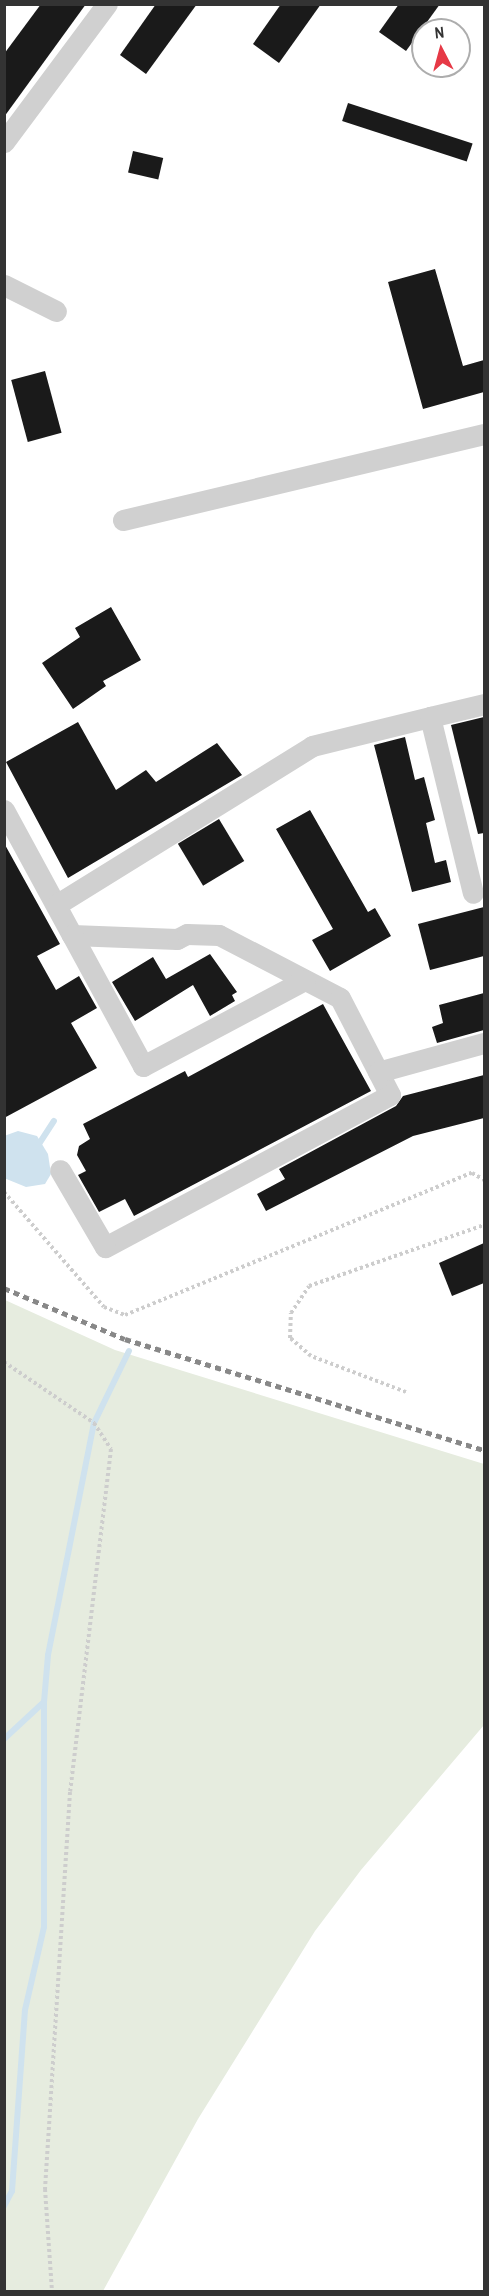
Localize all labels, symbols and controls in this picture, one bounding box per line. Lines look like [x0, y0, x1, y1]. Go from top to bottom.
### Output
north arrow [411, 18, 471, 78]
text: N [433, 21, 445, 44]

